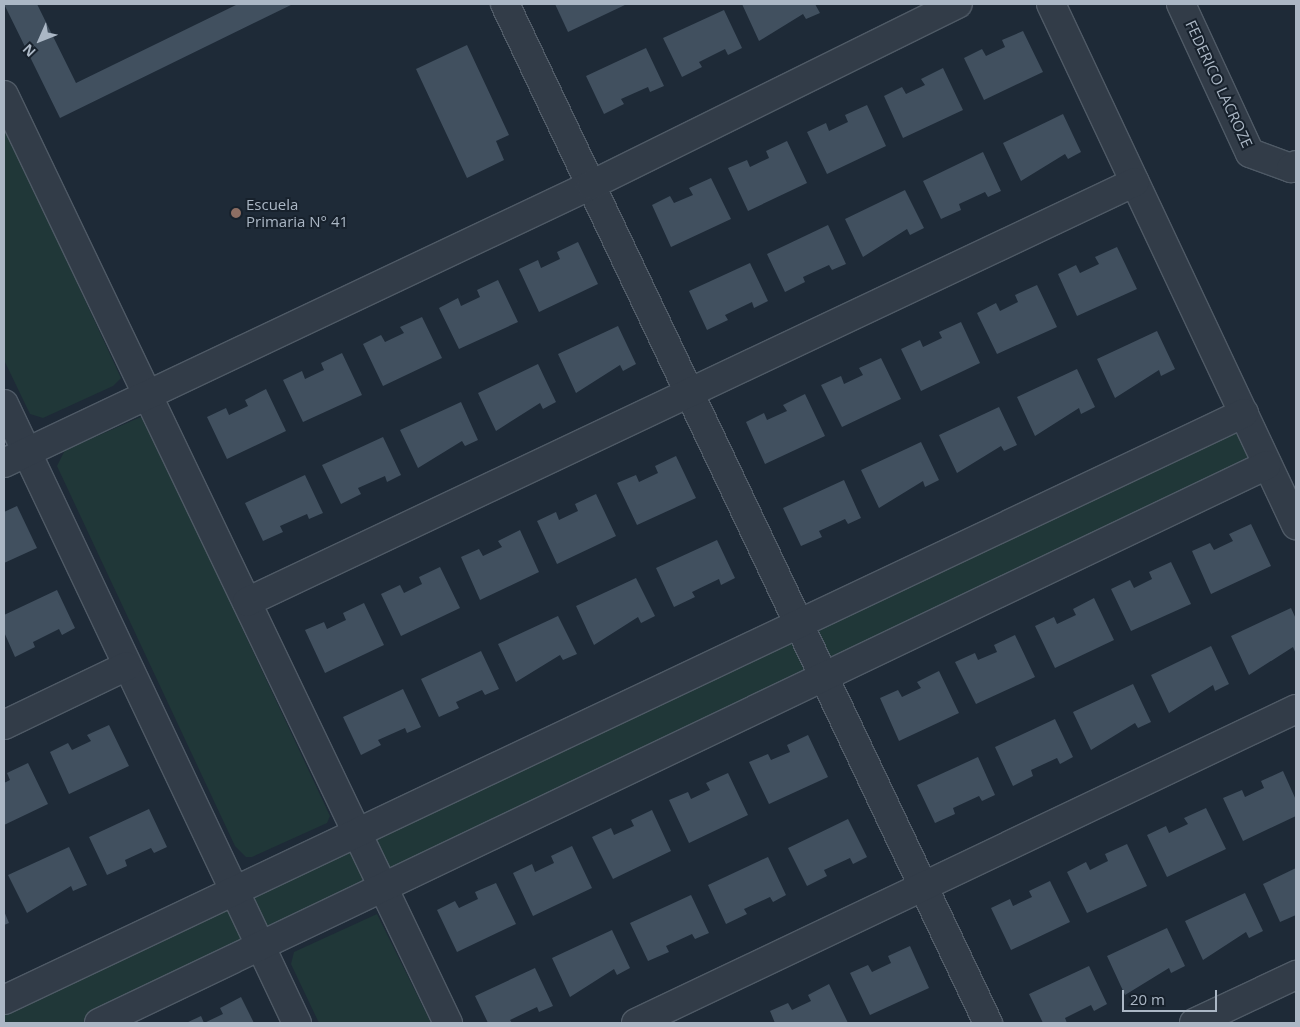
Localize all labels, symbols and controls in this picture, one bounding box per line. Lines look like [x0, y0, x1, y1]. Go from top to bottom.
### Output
north arrow [15, 15, 65, 65]
street label: FEDERICO LACROZE [1182, 17, 1256, 151]
text: N [18, 40, 40, 61]
place label: Escuela Primaria N° 41 [246, 195, 348, 230]
marker: Escuela Primaria N° 41 [230, 207, 242, 219]
scale bar [1125, 980, 1220, 1012]
text: 20 m [1130, 989, 1165, 1009]

